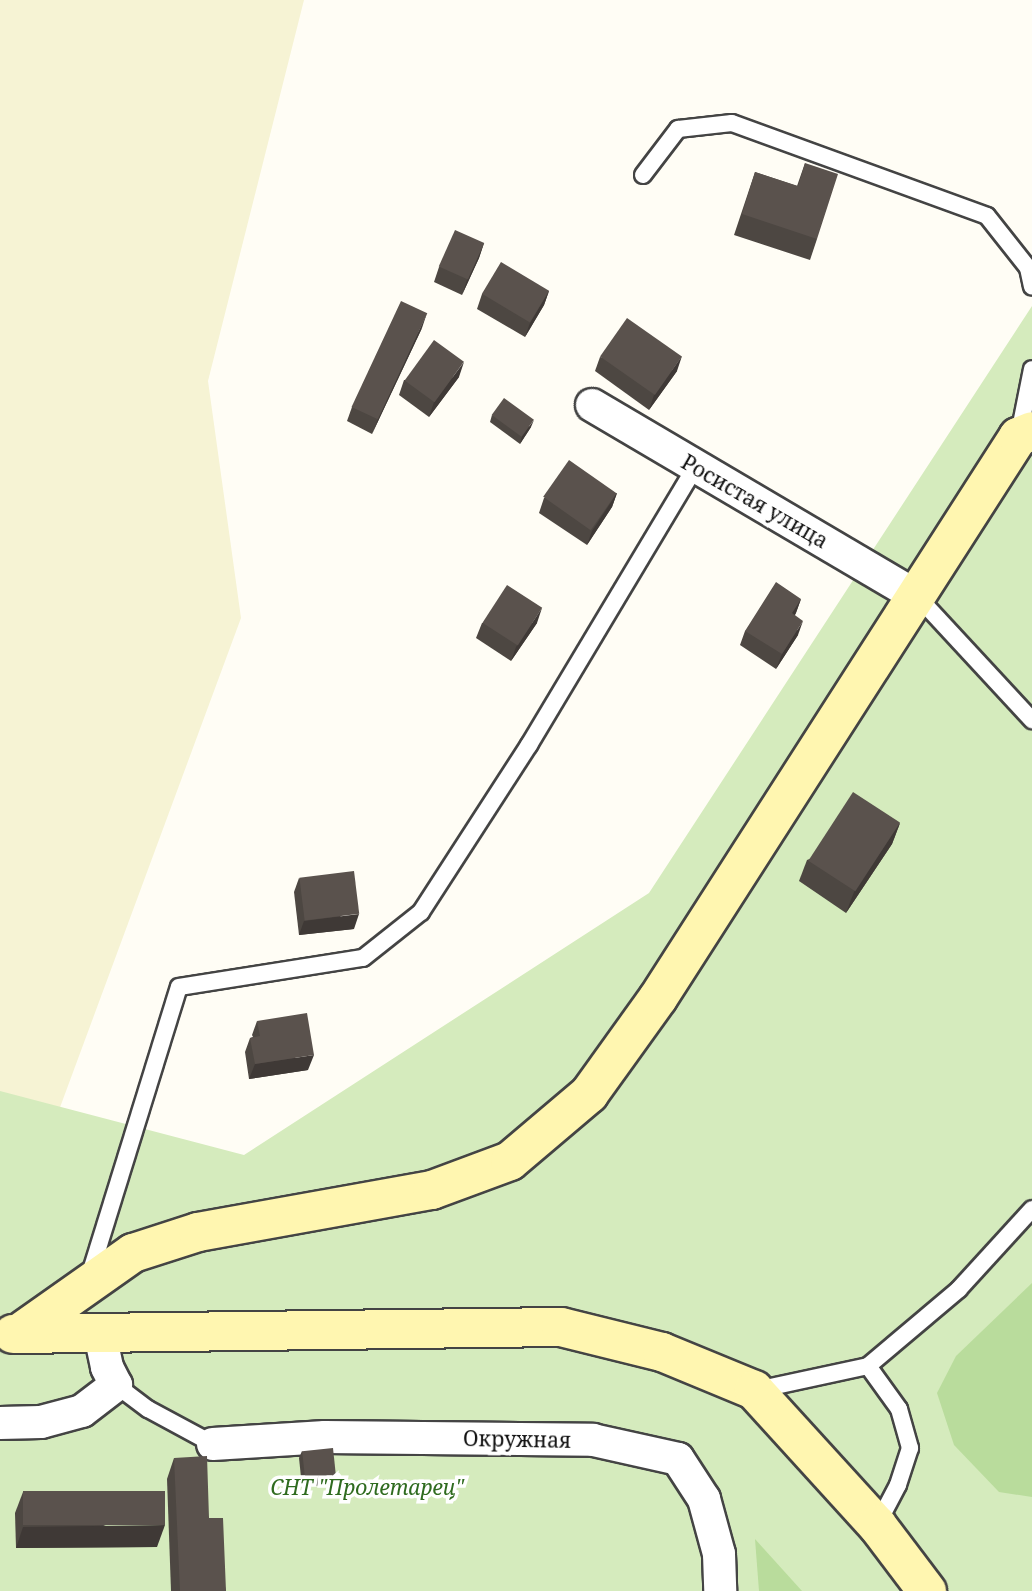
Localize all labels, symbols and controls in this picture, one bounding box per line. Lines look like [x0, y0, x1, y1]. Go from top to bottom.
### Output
street label: Росистая улица [677, 449, 833, 553]
street label: Окружная [463, 1425, 571, 1453]
park label: СНТ "Пролетарец" [270, 1474, 464, 1500]

